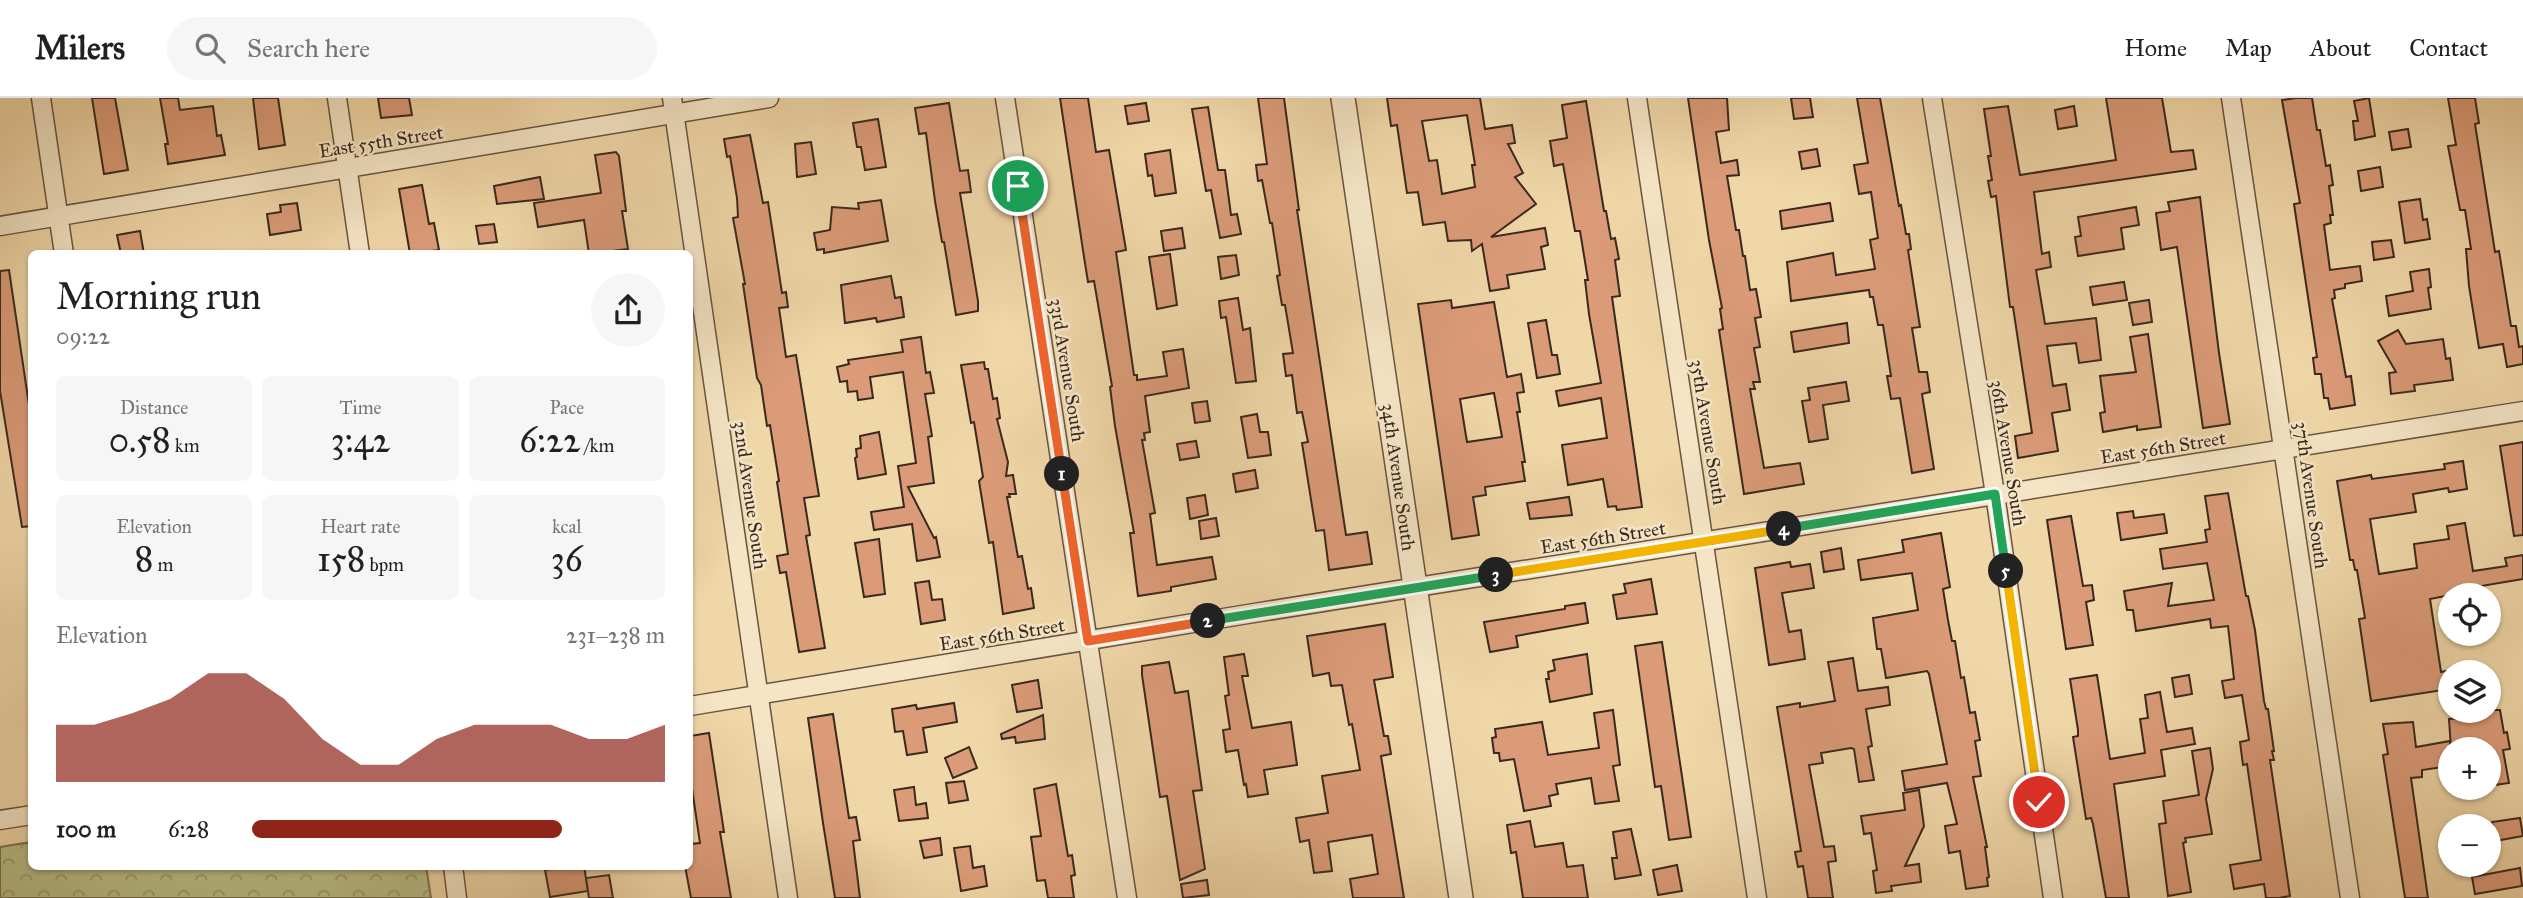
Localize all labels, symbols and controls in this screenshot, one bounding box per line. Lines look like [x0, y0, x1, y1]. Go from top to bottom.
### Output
search box [167, 17, 657, 80]
text: Milers [35, 28, 125, 68]
icon: search [191, 29, 229, 67]
text: Search here [247, 32, 370, 64]
text: Home [2124, 33, 2187, 63]
text: Map [2225, 33, 2272, 63]
text: About [2310, 33, 2371, 63]
text: Contact [2409, 33, 2488, 63]
street label: East 55th Street [317, 120, 445, 163]
pin [988, 156, 1048, 216]
icon: arrive [999, 167, 1037, 205]
text: Morning run [56, 273, 261, 319]
button: share [591, 273, 665, 347]
street label: 33rd Avenue South [1045, 297, 1090, 444]
text: 09:22 [56, 322, 110, 350]
street label: 35th Avenue South [1686, 358, 1731, 507]
street label: 36th Avenue South [1986, 378, 2032, 528]
text: Distance [120, 396, 188, 419]
text: Time [339, 396, 382, 419]
text: Pace [550, 396, 584, 419]
street label: 34th Avenue South [1377, 402, 1420, 553]
text: 0.58 [109, 419, 171, 462]
text: 3:42 [331, 419, 390, 462]
text: 6:22 [519, 419, 580, 462]
street label: 32nd Avenue South [729, 419, 772, 571]
street label: 37th Avenue South [2290, 420, 2333, 571]
street label: East 56th Street [2099, 426, 2228, 469]
text: km [171, 434, 200, 457]
text: /km [580, 434, 614, 457]
pin: 1 [1044, 456, 1080, 492]
text: 1 [1058, 462, 1065, 485]
pin: 4 [1766, 512, 1802, 546]
text: Elevation [116, 515, 192, 538]
text: Heart rate [321, 515, 400, 538]
text: kcal [552, 515, 582, 538]
street label: East 56th Street [1539, 516, 1668, 559]
text: 4 [1778, 517, 1789, 540]
text: 8 [135, 538, 153, 581]
text: 158 [317, 538, 365, 581]
text: 36 [551, 538, 583, 581]
text: m [153, 553, 174, 576]
text: bpm [365, 553, 404, 576]
pin: 5 [1988, 554, 2024, 588]
pin: 3 [1478, 558, 1514, 592]
text: 5 [2001, 559, 2010, 582]
text: 3 [1492, 563, 1499, 586]
map controls [2438, 583, 2501, 877]
button: locate [2438, 583, 2501, 646]
pin: 2 [1190, 603, 1226, 638]
text: 2 [1203, 609, 1212, 632]
street label: East 56th Street [938, 613, 1067, 656]
text: Elevation [56, 621, 147, 649]
text: 231–238 m [566, 621, 665, 649]
button: layers [2438, 660, 2501, 723]
button: + [2438, 737, 2501, 800]
pin [2009, 772, 2069, 832]
icon: check [2020, 783, 2058, 821]
button: − [2438, 814, 2501, 877]
text: 100 m [56, 815, 116, 843]
text: 6:28 [168, 815, 209, 843]

